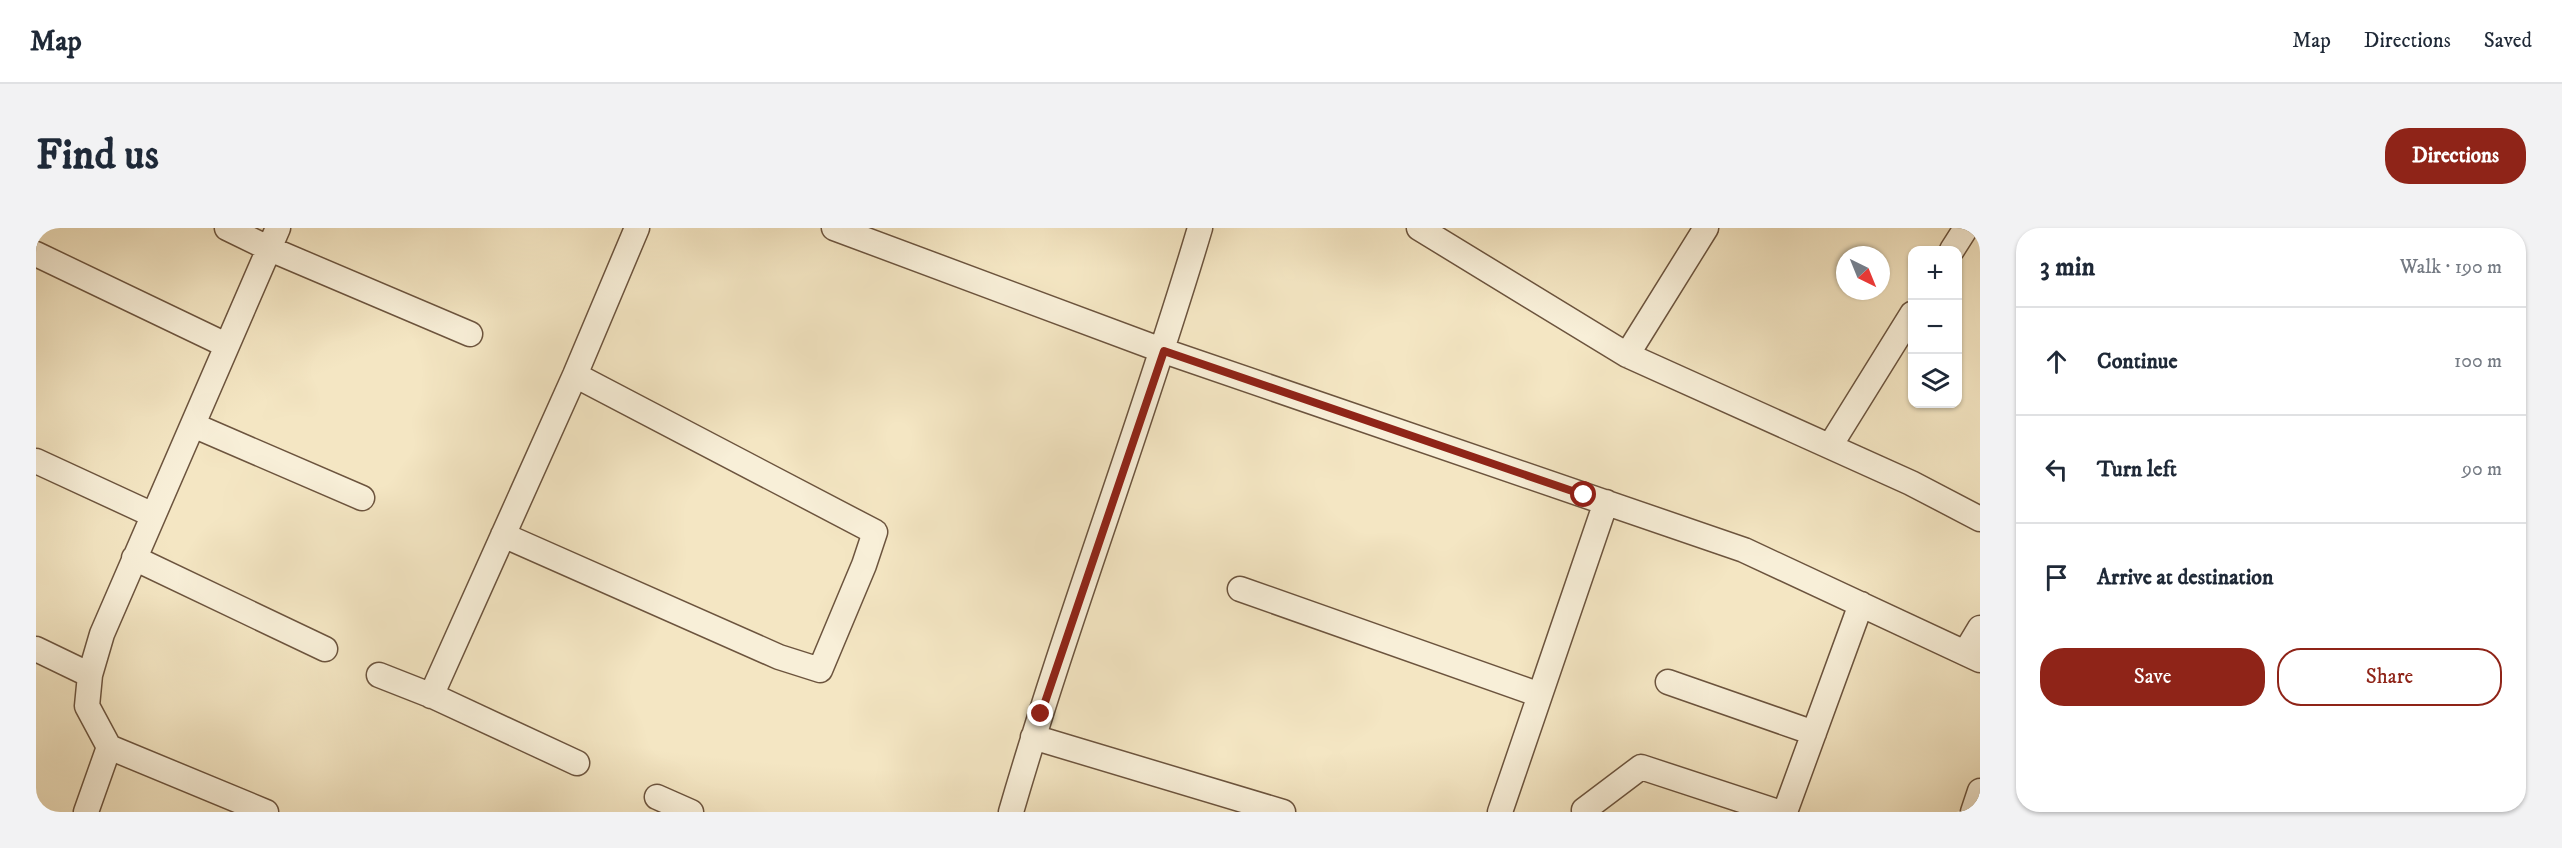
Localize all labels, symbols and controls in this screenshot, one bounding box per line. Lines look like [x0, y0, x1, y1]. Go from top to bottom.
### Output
text: Map [30, 24, 82, 59]
text: Map [2292, 28, 2331, 54]
text: Directions [2364, 28, 2451, 54]
text: Saved [2484, 28, 2532, 54]
button: Directions [2385, 128, 2526, 184]
text: Find us [36, 130, 159, 182]
north arrow [1836, 246, 1890, 300]
map controls [1908, 246, 1962, 408]
button: + [1908, 246, 1962, 300]
text: 3 min [2040, 251, 2095, 284]
text: Walk · 190 m [2400, 255, 2502, 280]
button: − [1908, 300, 1962, 354]
icon: ahead [2040, 345, 2073, 378]
text: Continue [2097, 348, 2178, 375]
text: 100 m [2454, 349, 2502, 374]
button: layers [1908, 354, 1962, 408]
icon: left [2040, 453, 2073, 486]
text: Turn left [2097, 456, 2177, 483]
text: 90 m [2462, 457, 2502, 482]
route start [1570, 481, 1596, 507]
icon: arrive [2040, 561, 2073, 594]
text: Arrive at destination [2097, 564, 2274, 591]
button: Save [2040, 648, 2265, 706]
button: Share [2277, 648, 2502, 706]
route end [1027, 700, 1053, 726]

